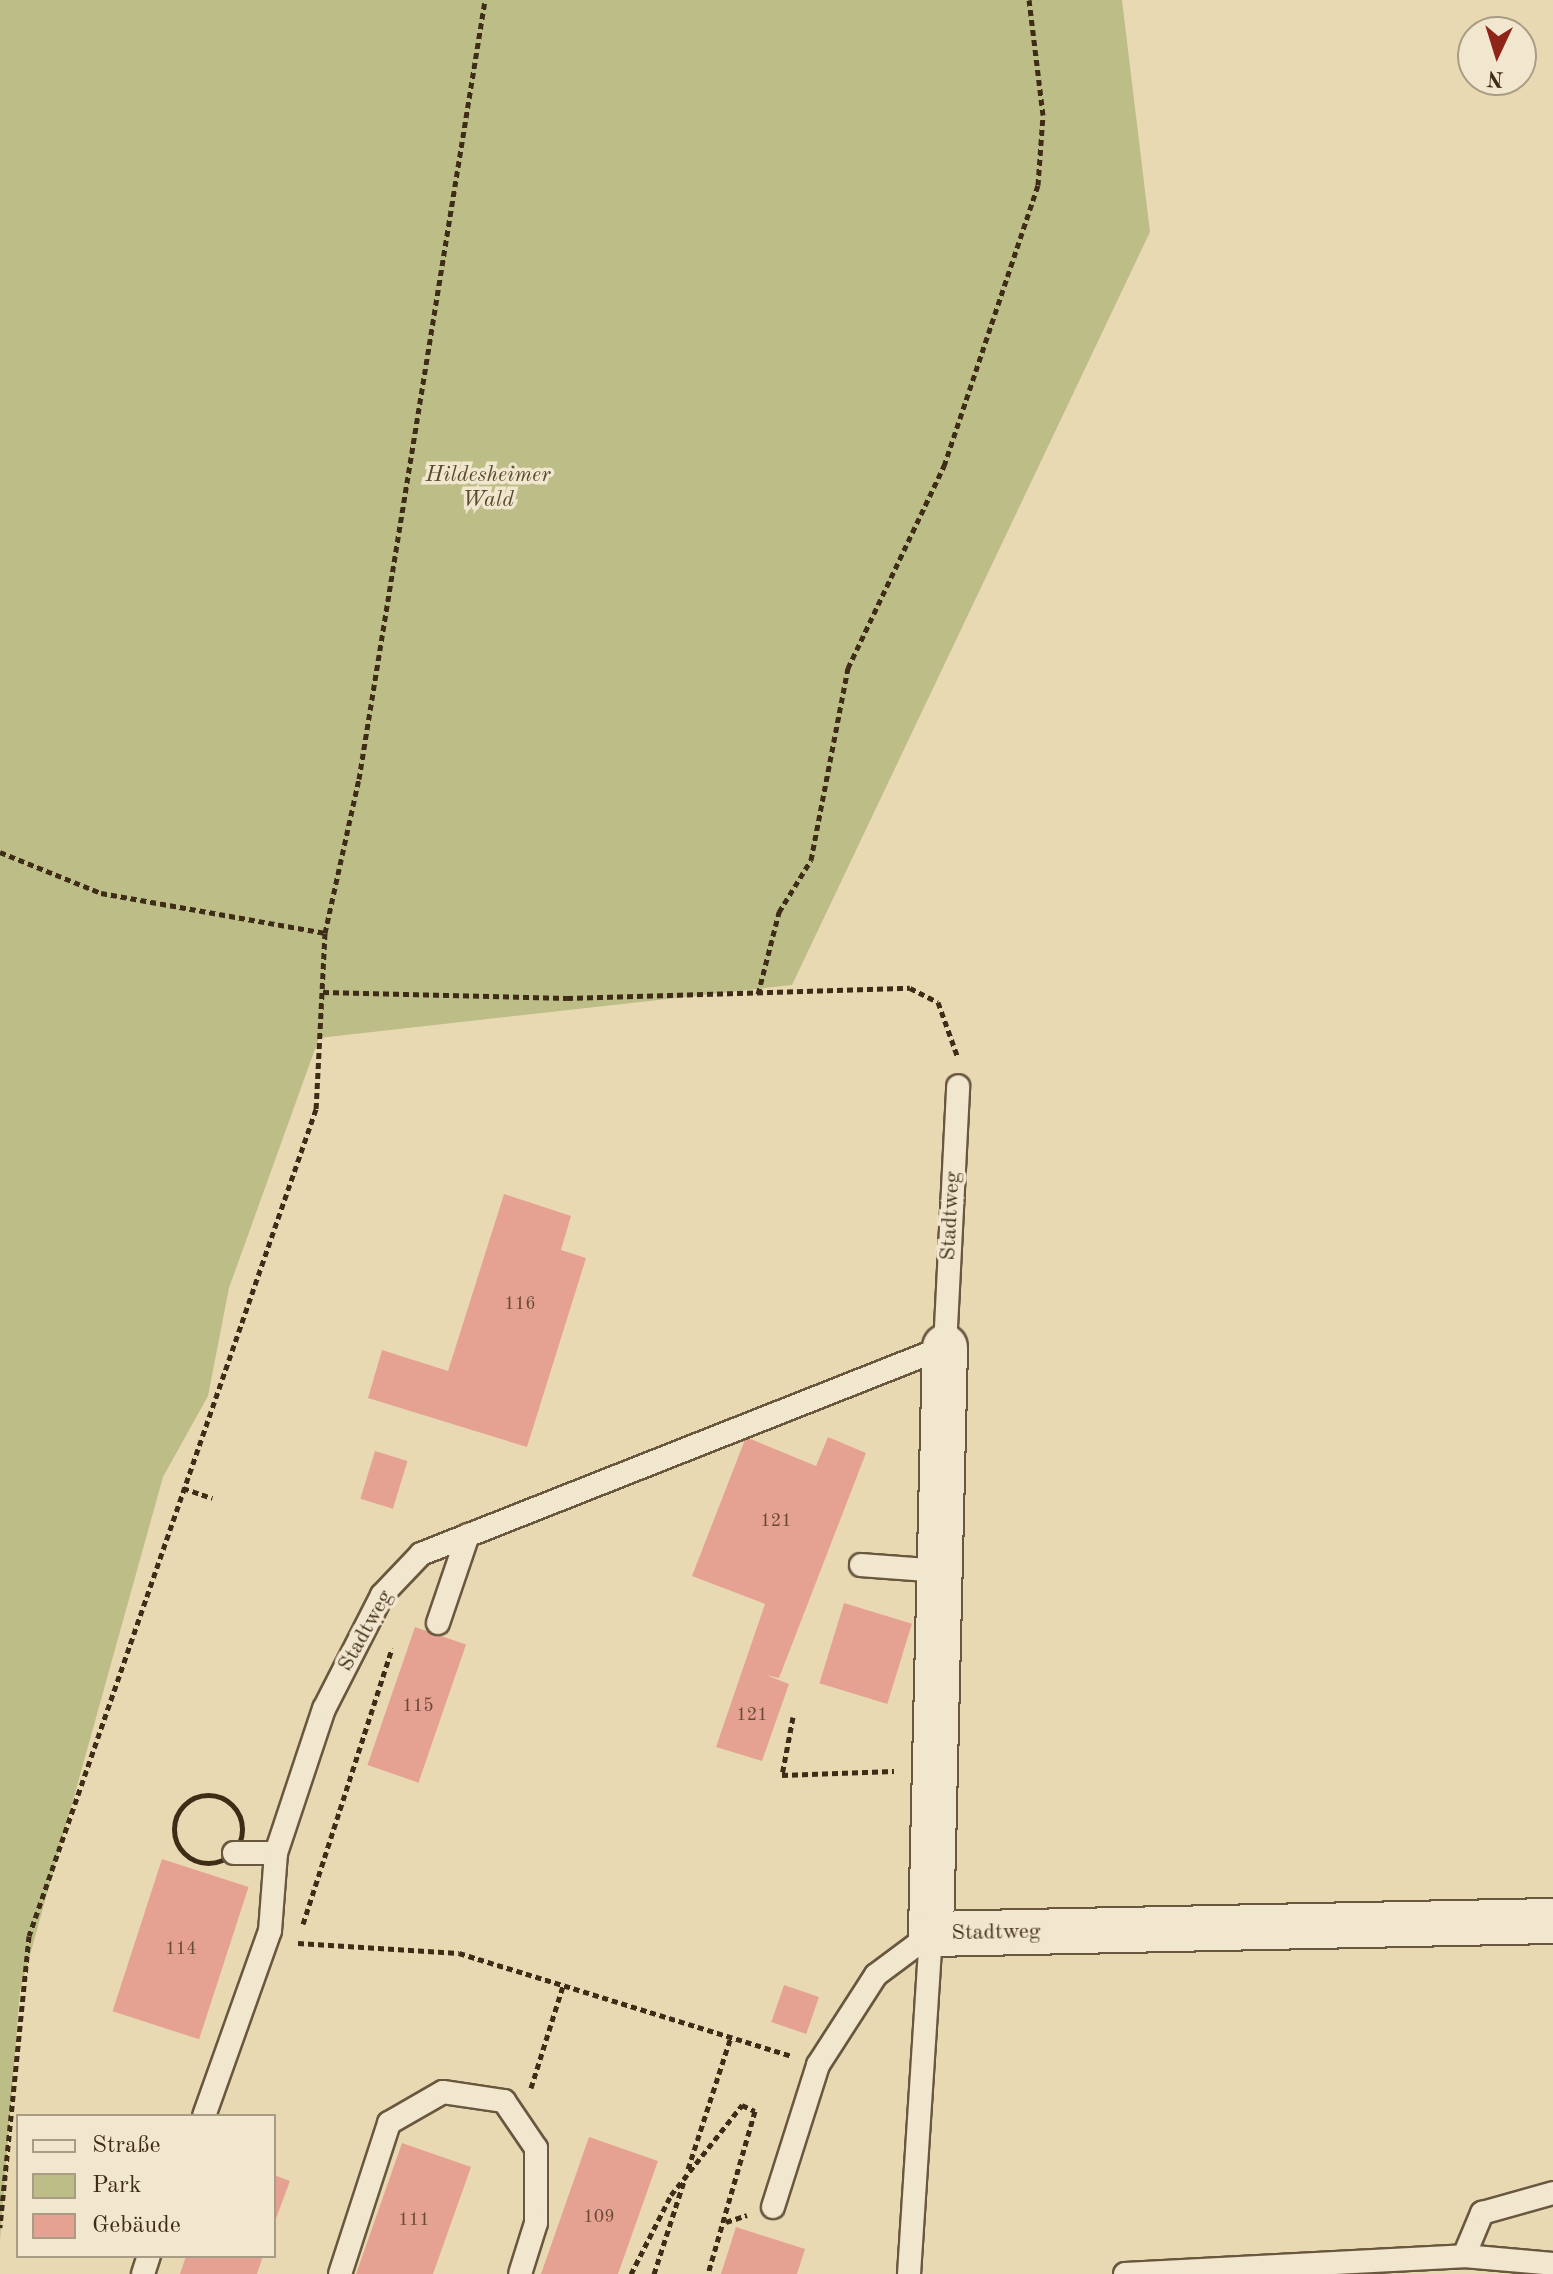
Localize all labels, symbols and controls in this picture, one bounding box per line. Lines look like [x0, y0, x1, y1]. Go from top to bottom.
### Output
north arrow [1457, 16, 1537, 96]
text: N [1486, 66, 1505, 90]
park label: Hildesheimer Wald [425, 462, 551, 514]
street label: Stadtweg [935, 1171, 967, 1261]
house number: 116 [504, 1293, 536, 1315]
house number: 121 [760, 1510, 792, 1532]
street label: Stadtweg [333, 1586, 399, 1676]
house number: 115 [402, 1695, 434, 1717]
house number: 121 [736, 1704, 768, 1726]
street label: Stadtweg [951, 1919, 1041, 1947]
house number: 114 [165, 1938, 197, 1960]
legend [16, 2114, 276, 2258]
text: Straße [92, 2134, 161, 2158]
text: Park [92, 2174, 141, 2198]
house number: 109 [583, 2206, 615, 2228]
house number: 111 [398, 2209, 430, 2231]
text: Gebäude [92, 2214, 181, 2238]

